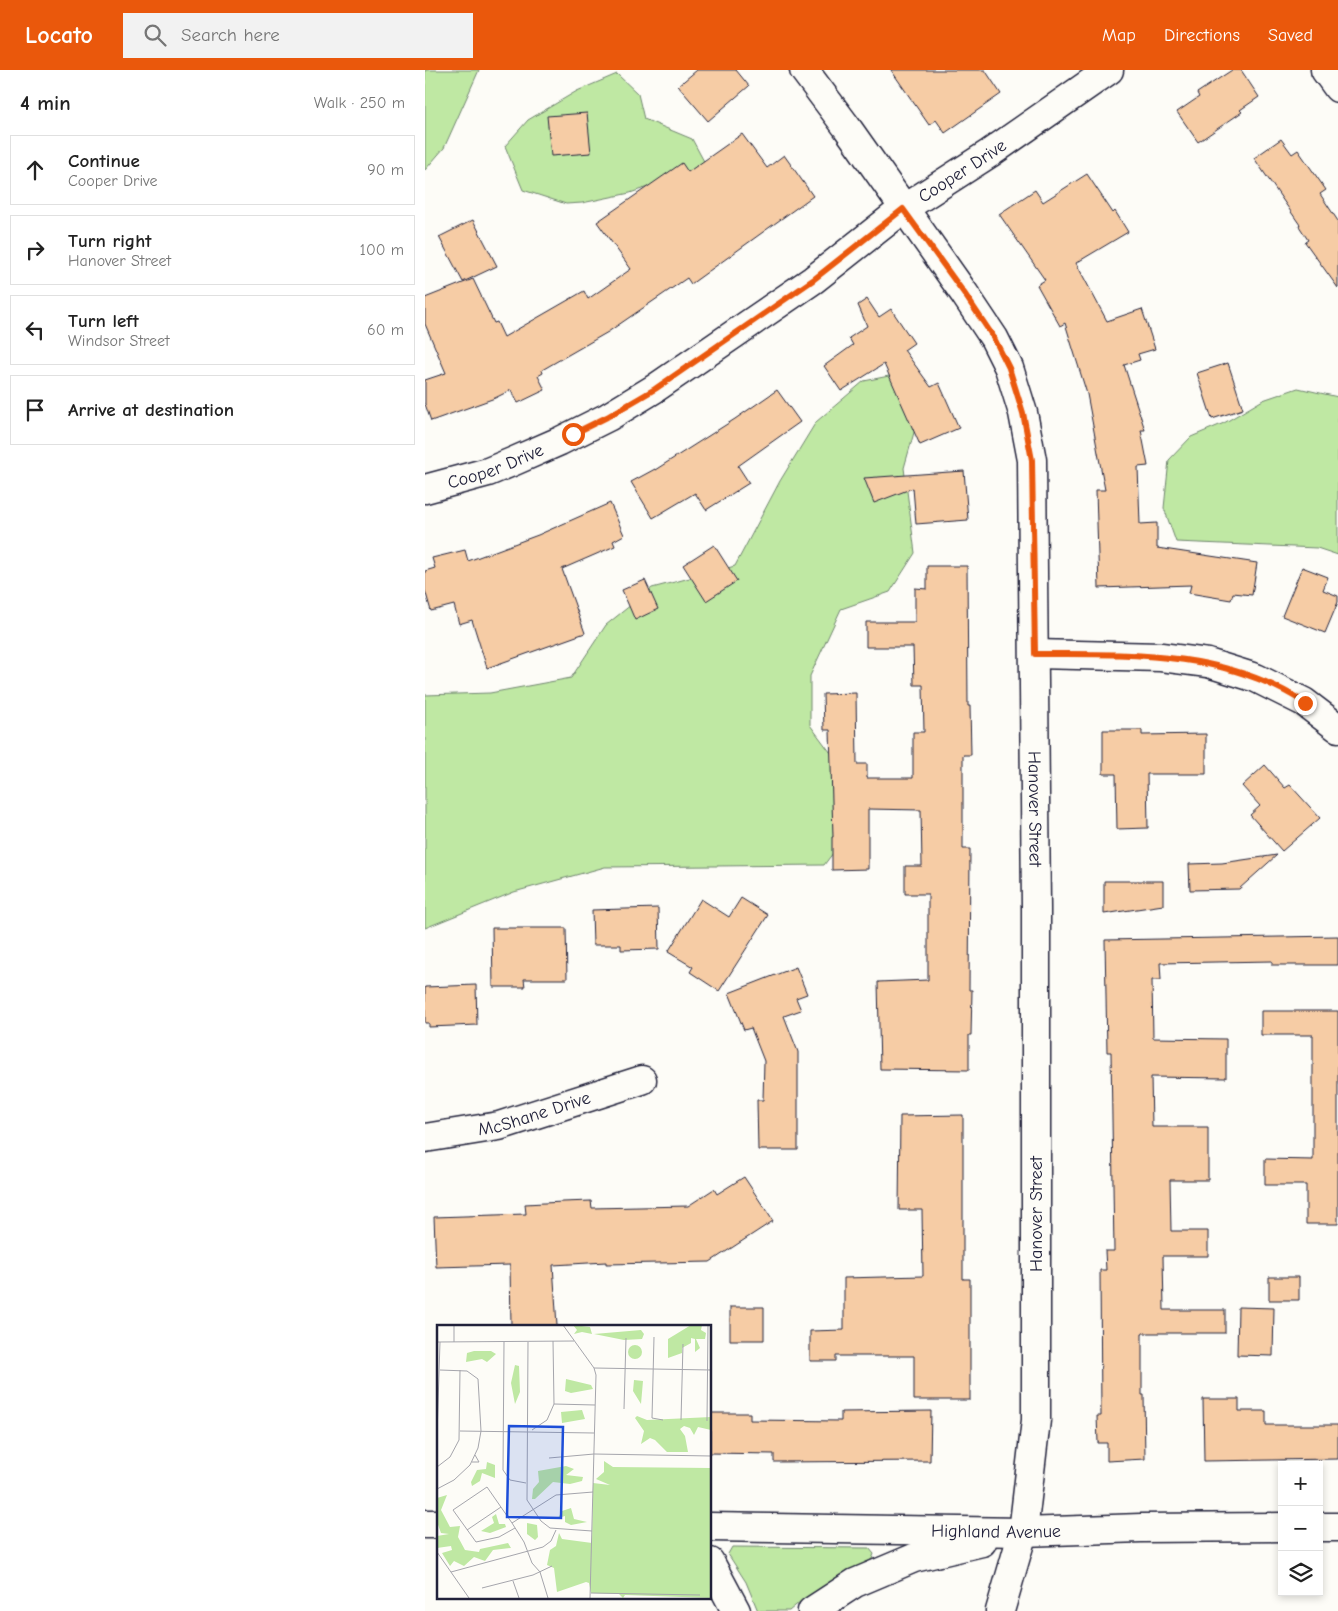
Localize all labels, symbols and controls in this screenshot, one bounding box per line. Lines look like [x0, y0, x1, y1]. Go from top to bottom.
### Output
search box [123, 13, 473, 58]
text: Locato [25, 21, 93, 49]
icon: search [141, 21, 169, 49]
text: Search here [181, 24, 280, 46]
text: Map [1102, 25, 1136, 46]
text: Directions [1164, 25, 1240, 46]
text: Saved [1268, 25, 1313, 46]
text: 4 min [20, 91, 71, 115]
text: Walk · 250 m [314, 94, 405, 112]
street label: Cooper Drive [914, 134, 1010, 207]
text: Continue [68, 150, 140, 172]
icon: ahead [21, 156, 49, 184]
text: 90 m [367, 161, 404, 179]
text: Cooper Drive [68, 172, 157, 190]
text: Turn right [68, 230, 152, 252]
icon: right [21, 236, 49, 264]
text: 100 m [360, 241, 404, 259]
text: Hanover Street [68, 252, 171, 270]
text: Turn left [68, 310, 139, 332]
icon: left [21, 316, 49, 344]
text: 60 m [367, 321, 404, 339]
text: Windsor Street [68, 332, 170, 350]
icon: arrive [21, 396, 49, 424]
text: Arrive at destination [68, 399, 234, 421]
route start [562, 423, 585, 446]
street label: Cooper Drive [445, 439, 547, 493]
route end [1294, 692, 1317, 715]
street label: Hanover Street [1024, 751, 1046, 868]
street label: McShane Drive [476, 1087, 593, 1140]
street label: Hanover Street [1026, 1155, 1047, 1272]
inset map [437, 1325, 711, 1598]
map controls [1278, 1461, 1323, 1596]
button: + [1278, 1461, 1323, 1506]
button: − [1278, 1506, 1323, 1551]
street label: Highland Avenue [931, 1520, 1061, 1543]
button: layers [1278, 1551, 1323, 1596]

